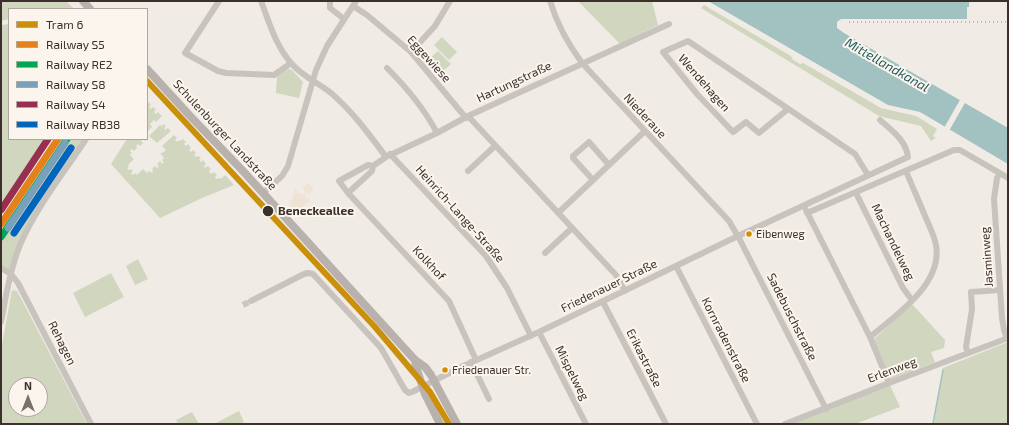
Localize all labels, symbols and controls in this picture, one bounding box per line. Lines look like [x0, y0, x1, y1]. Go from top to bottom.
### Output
legend [8, 8, 148, 140]
text: Tram 6 [46, 17, 83, 31]
street label: Eggewiese [404, 33, 454, 85]
water label: Mittellandkanal [842, 35, 932, 95]
text: Railway S5 [46, 37, 105, 51]
street label: Wendehagen [675, 51, 733, 115]
text: Railway RE2 [46, 57, 112, 71]
street label: Hartungstraße [474, 58, 554, 106]
text: Railway S8 [46, 77, 106, 91]
street label: Schulenburger Landstraße [170, 77, 280, 193]
street label: Niederaue [621, 91, 669, 141]
text: Railway S4 [46, 97, 106, 111]
text: Railway RB38 [46, 117, 120, 131]
street label: Heinrich-Lange-Straße [413, 162, 507, 266]
street label: Machandelweg [868, 201, 918, 283]
marker: Beneckeallee [261, 204, 275, 218]
place label: Beneckeallee [278, 204, 354, 218]
street label: Jasminweg [978, 226, 996, 288]
place label: Eibenweg [756, 227, 805, 241]
marker: Eibenweg [744, 229, 754, 239]
street label: Kolkhof [409, 243, 449, 283]
street label: Friedenauer Straße [559, 256, 659, 316]
street label: Sadebuschstraße [764, 271, 820, 363]
street label: Kornradenstraße [698, 295, 754, 385]
street label: Rehagen [45, 319, 79, 367]
street label: Erikastraße [623, 326, 665, 390]
street label: Mispelweg [552, 343, 592, 403]
street label: Erlenweg [865, 354, 919, 386]
place label: Friedenauer Str. [452, 363, 531, 377]
marker: Friedenauer Str. [440, 365, 450, 375]
north arrow [8, 377, 48, 417]
text: N [24, 379, 32, 392]

